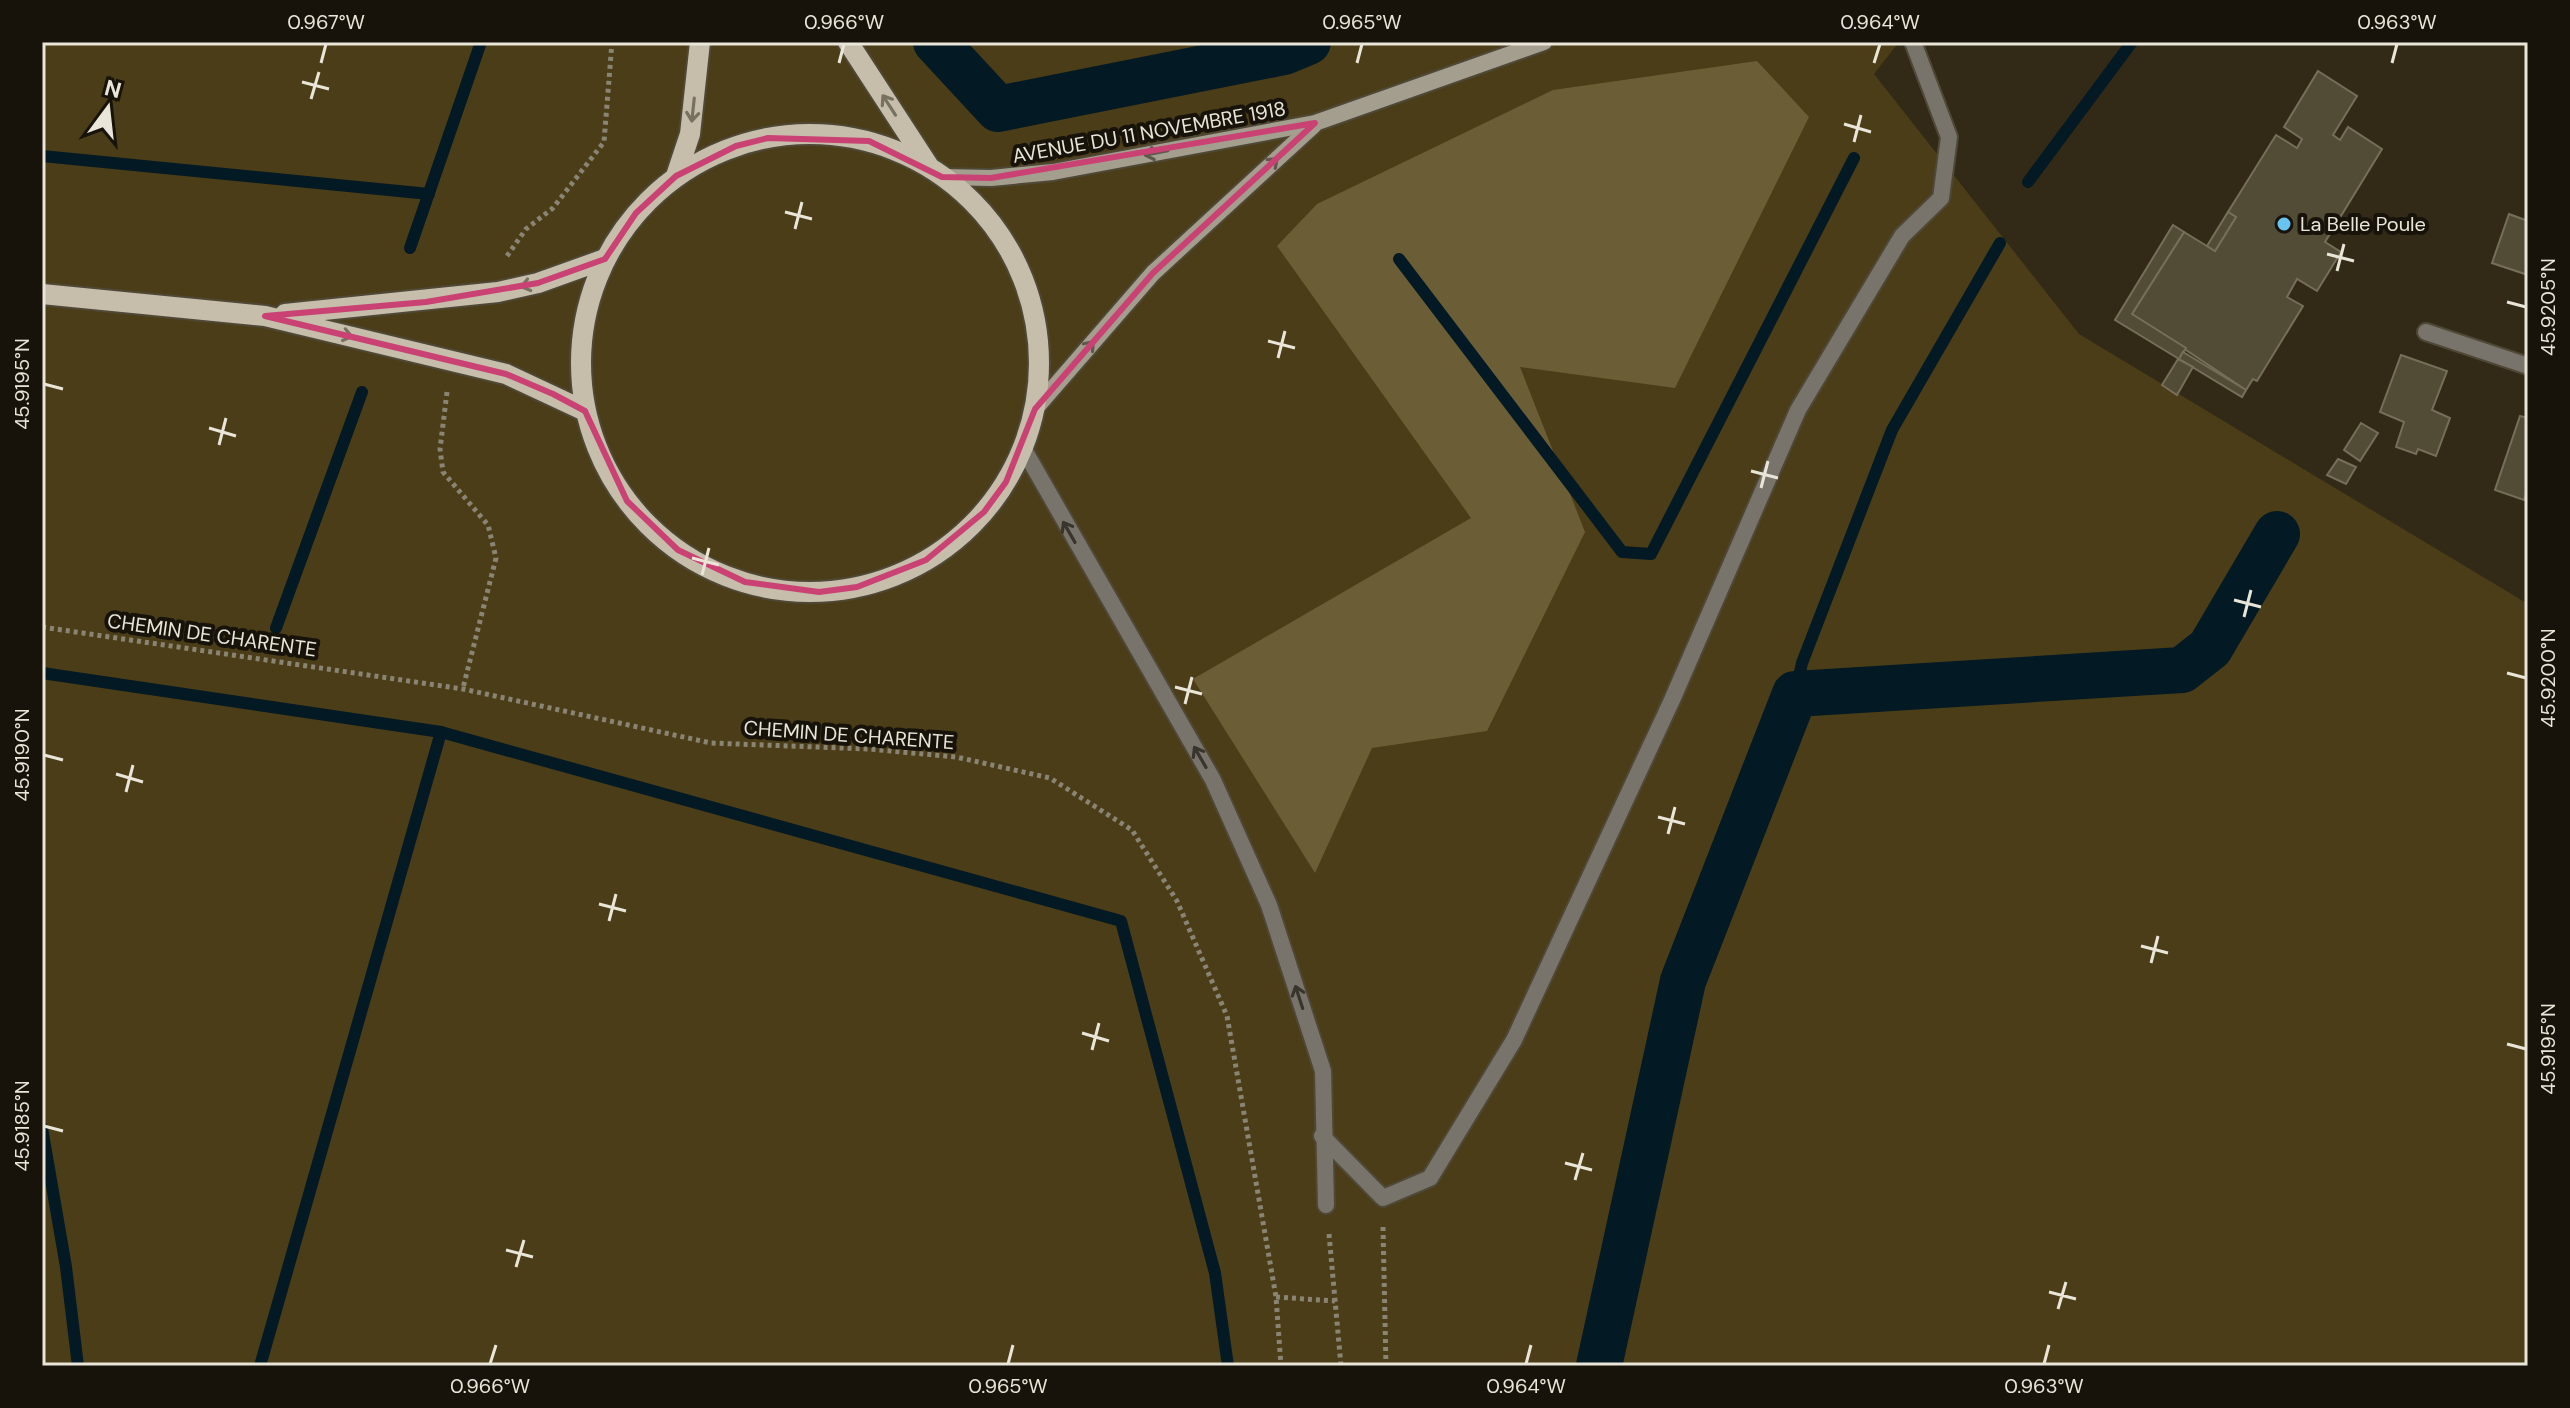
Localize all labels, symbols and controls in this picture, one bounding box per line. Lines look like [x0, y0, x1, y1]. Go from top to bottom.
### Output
text: 0.967°W [287, 9, 365, 35]
text: 0.966°W [804, 9, 884, 35]
text: 0.965°W [1322, 9, 1402, 35]
text: 0.964°W [1840, 9, 1920, 35]
text: 0.963°W [2357, 9, 2437, 35]
north arrow [68, 68, 148, 148]
text: N [102, 73, 125, 105]
one-way arrow [881, 94, 897, 117]
street label: AVENUE DU 11 NOVEMBRE 1918 [1010, 95, 1288, 169]
one-way arrow [685, 96, 700, 123]
one-way arrow [1144, 146, 1169, 161]
one-way arrow [1259, 156, 1279, 175]
place label: La Belle Poule [2300, 211, 2426, 237]
marker: La Belle Poule [2275, 215, 2293, 233]
text: 45.9205°N [2535, 258, 2561, 356]
one-way arrow [519, 277, 545, 292]
one-way arrow [327, 327, 353, 342]
text: 45.9195°N [9, 338, 35, 430]
one-way arrow [1077, 340, 1095, 360]
one-way arrow [1061, 521, 1076, 545]
street label: CHEMIN DE CHARENTE [106, 607, 318, 663]
text: 45.9200°N [2535, 628, 2561, 728]
text: 45.9190°N [9, 708, 35, 802]
street label: CHEMIN DE CHARENTE [743, 715, 955, 755]
one-way arrow [1192, 746, 1208, 769]
one-way arrow [1291, 984, 1306, 1010]
text: 45.9195°N [2535, 1003, 2561, 1095]
text: 45.9185°N [9, 1080, 35, 1172]
text: 0.966°W [450, 1373, 530, 1399]
text: 0.965°W [968, 1373, 1048, 1399]
text: 0.964°W [1486, 1373, 1566, 1399]
text: 0.963°W [2004, 1373, 2084, 1399]

